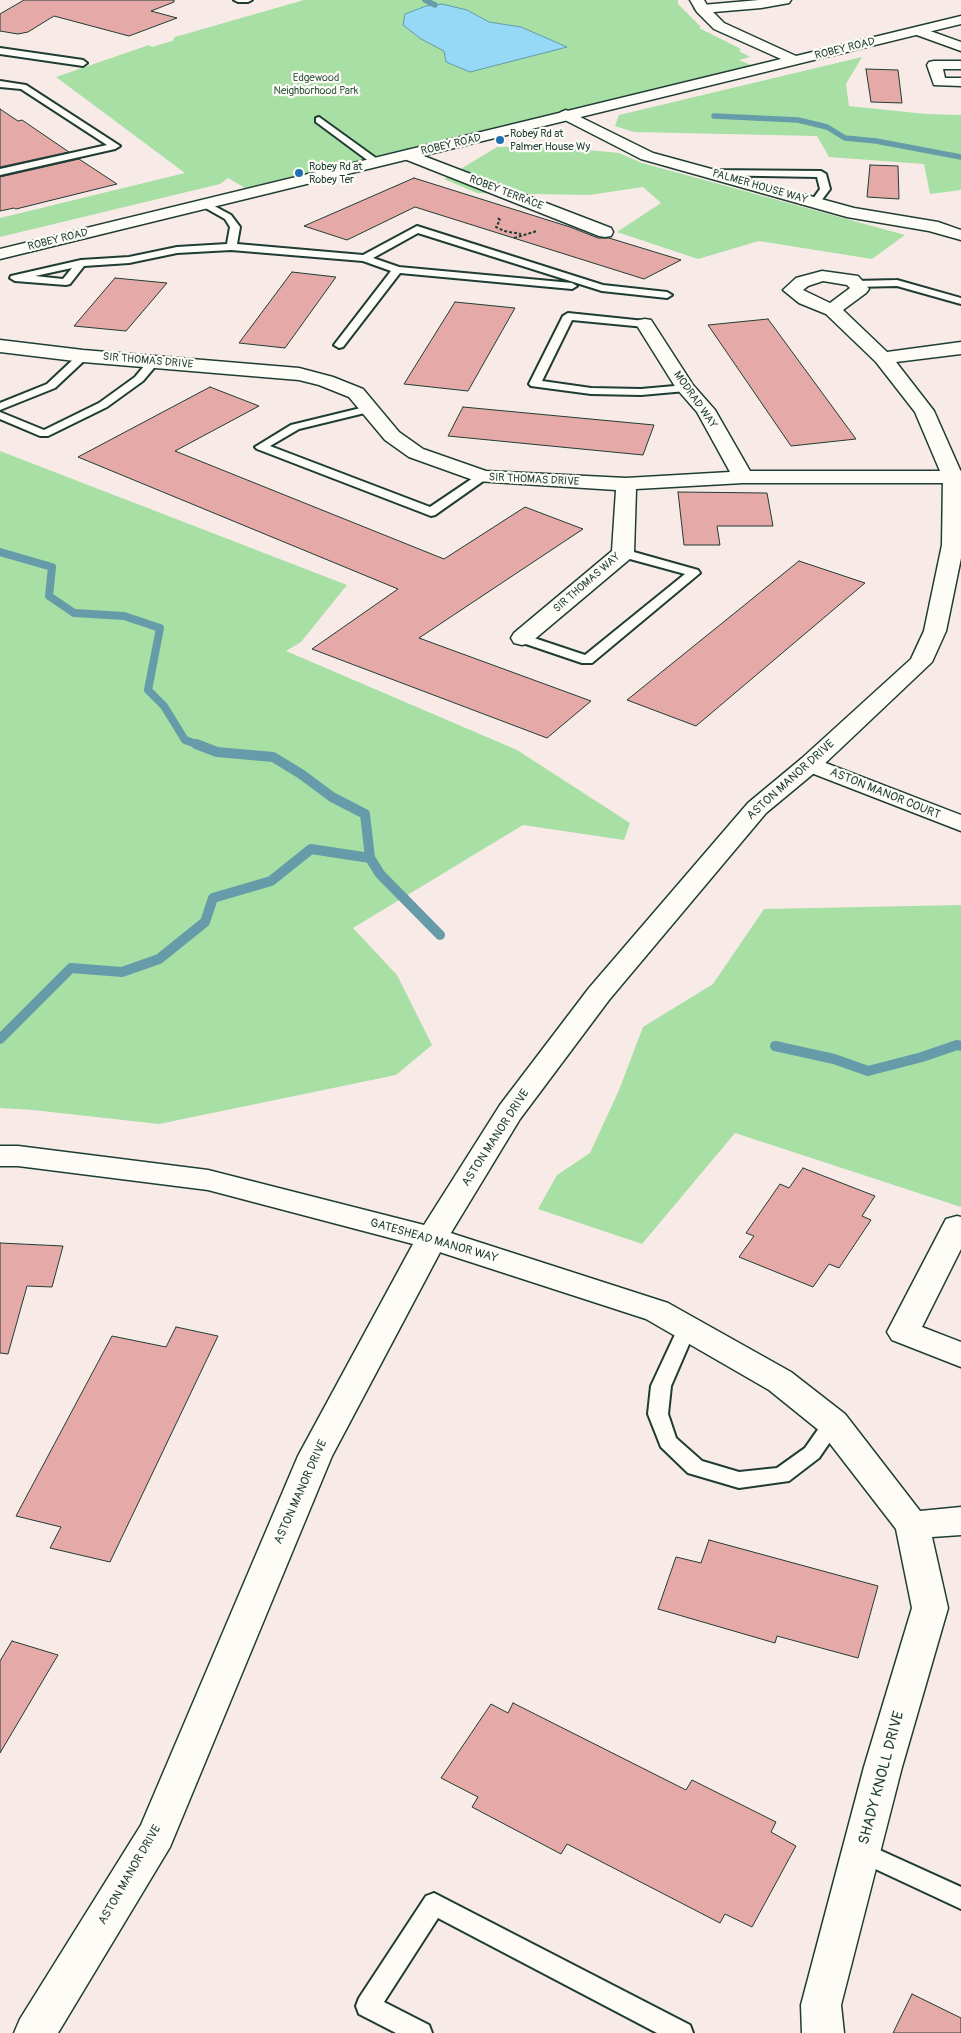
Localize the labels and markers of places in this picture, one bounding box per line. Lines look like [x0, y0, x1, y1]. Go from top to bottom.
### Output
place label: Robey Rd at Palmer House Wy [510, 127, 590, 153]
marker: Robey Rd at Palmer House Wy [494, 134, 506, 146]
place label: Robey Rd at Robey Ter [309, 160, 363, 186]
marker: Robey Rd at Robey Ter [293, 167, 305, 179]

